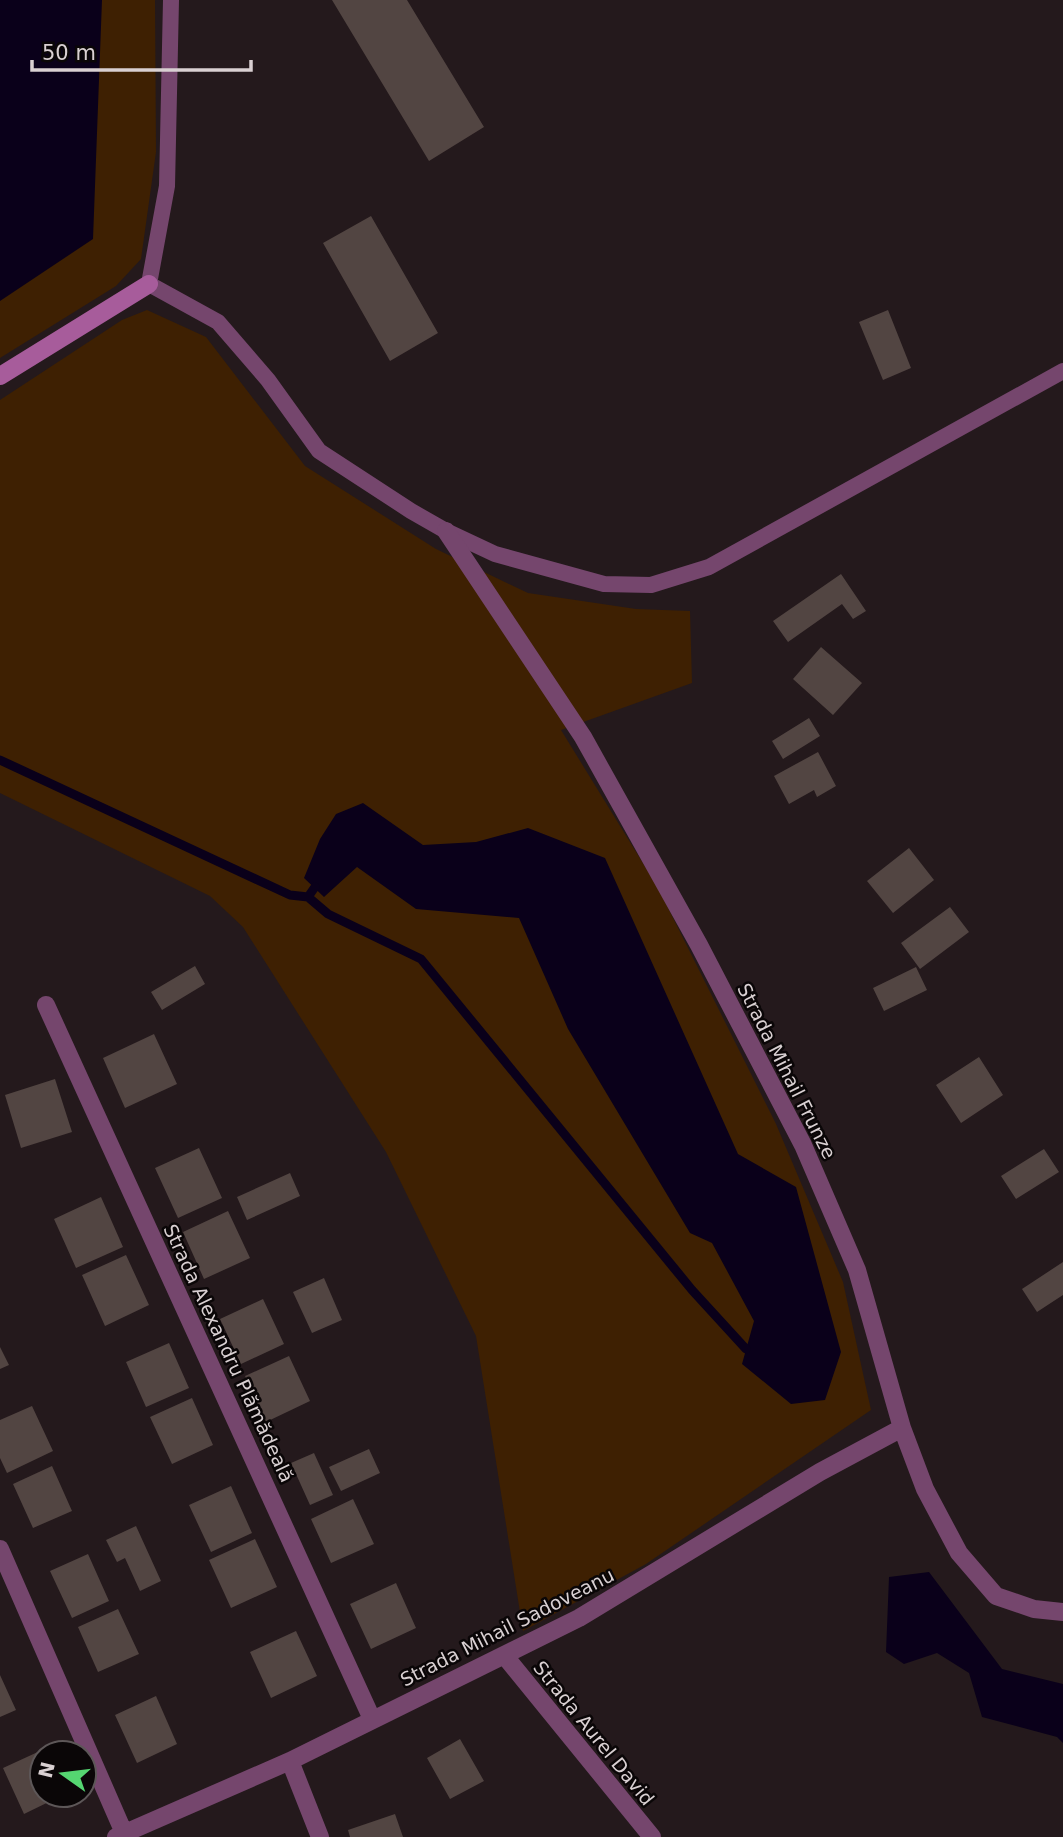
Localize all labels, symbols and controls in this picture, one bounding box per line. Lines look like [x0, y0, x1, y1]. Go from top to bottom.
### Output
scale bar [32, 28, 250, 72]
text: 50 m [42, 41, 96, 65]
street label: Strada Mihail Frunze [733, 980, 841, 1162]
street label: Strada Alexandru Plămădeală [159, 1221, 299, 1485]
street label: Strada Mihail Sadoveanu [397, 1563, 617, 1691]
street label: Strada Aurel David [529, 1657, 659, 1809]
north arrow [28, 1739, 98, 1809]
text: N [34, 1760, 59, 1780]

